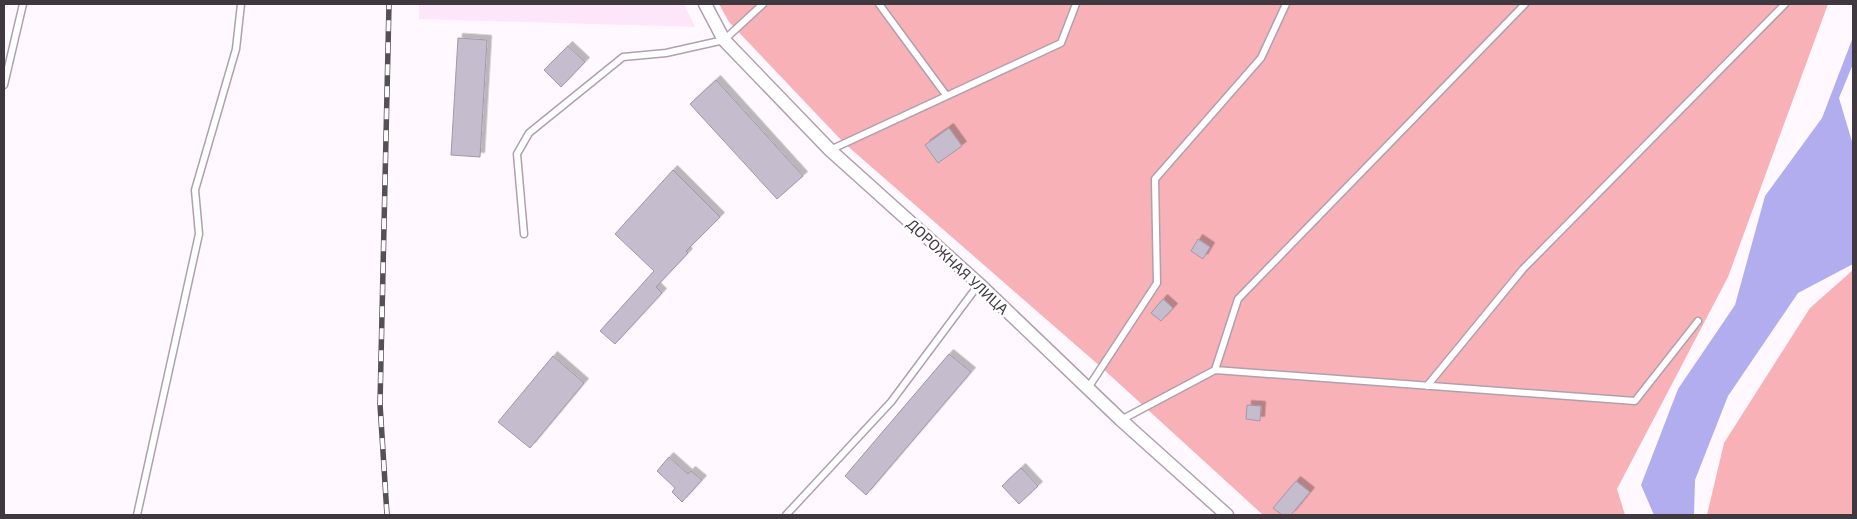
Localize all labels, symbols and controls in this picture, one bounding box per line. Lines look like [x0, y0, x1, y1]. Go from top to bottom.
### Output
street label: ДОРОЖНАЯ УЛИЦА [904, 214, 1013, 318]

